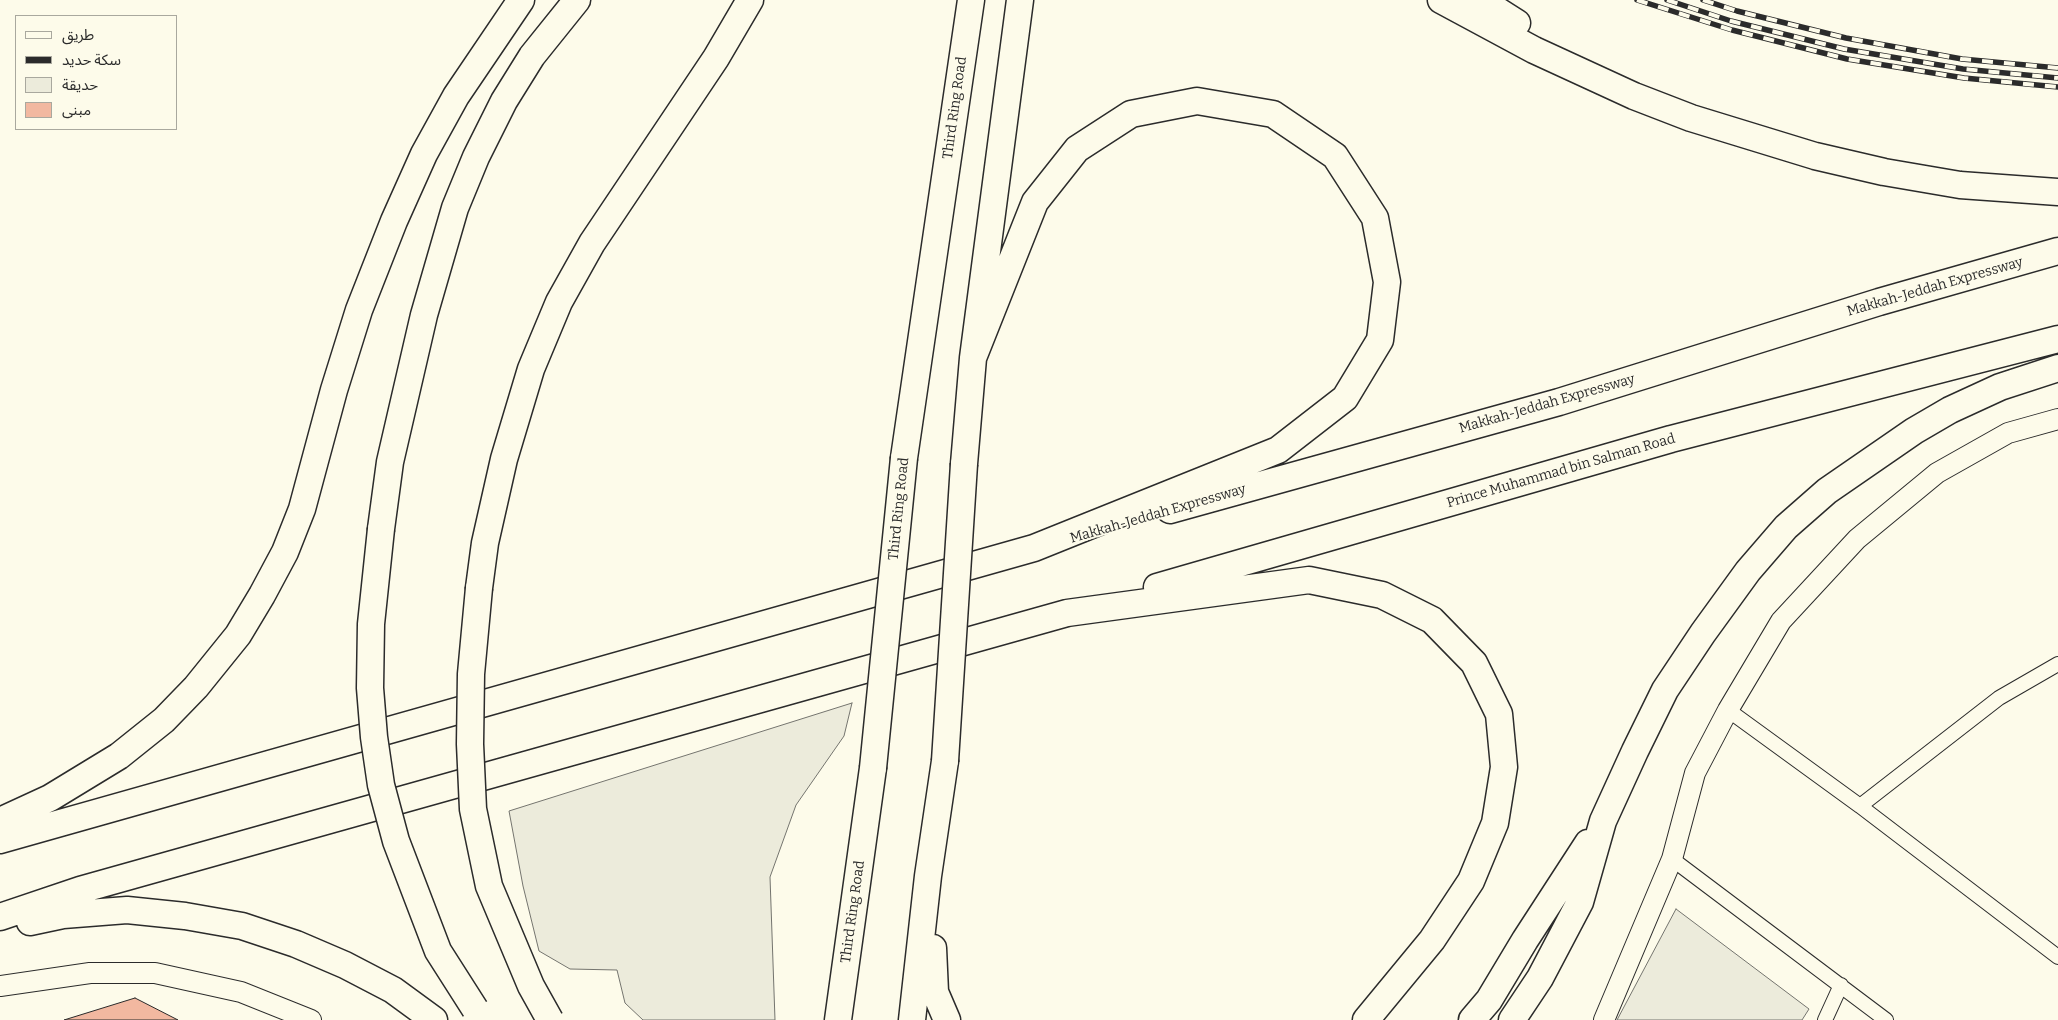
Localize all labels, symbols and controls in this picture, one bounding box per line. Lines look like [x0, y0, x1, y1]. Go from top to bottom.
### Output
legend [15, 15, 178, 130]
text: طريق [62, 26, 94, 44]
text: سكة حديد [62, 51, 121, 69]
street label: Third Ring Road [939, 56, 971, 160]
text: حديقة [62, 76, 98, 94]
text: مبنى [62, 101, 91, 119]
street label: Makkah-Jeddah Expressway [1845, 254, 2025, 320]
street label: Makkah-Jeddah Expressway [1457, 371, 1637, 437]
street label: Prince Muhammad bin Salman Road [1445, 430, 1677, 512]
street label: Third Ring Road [885, 457, 913, 561]
street label: Makkah-Jeddah Expressway [1068, 481, 1248, 547]
street label: Third Ring Road [837, 860, 869, 964]

